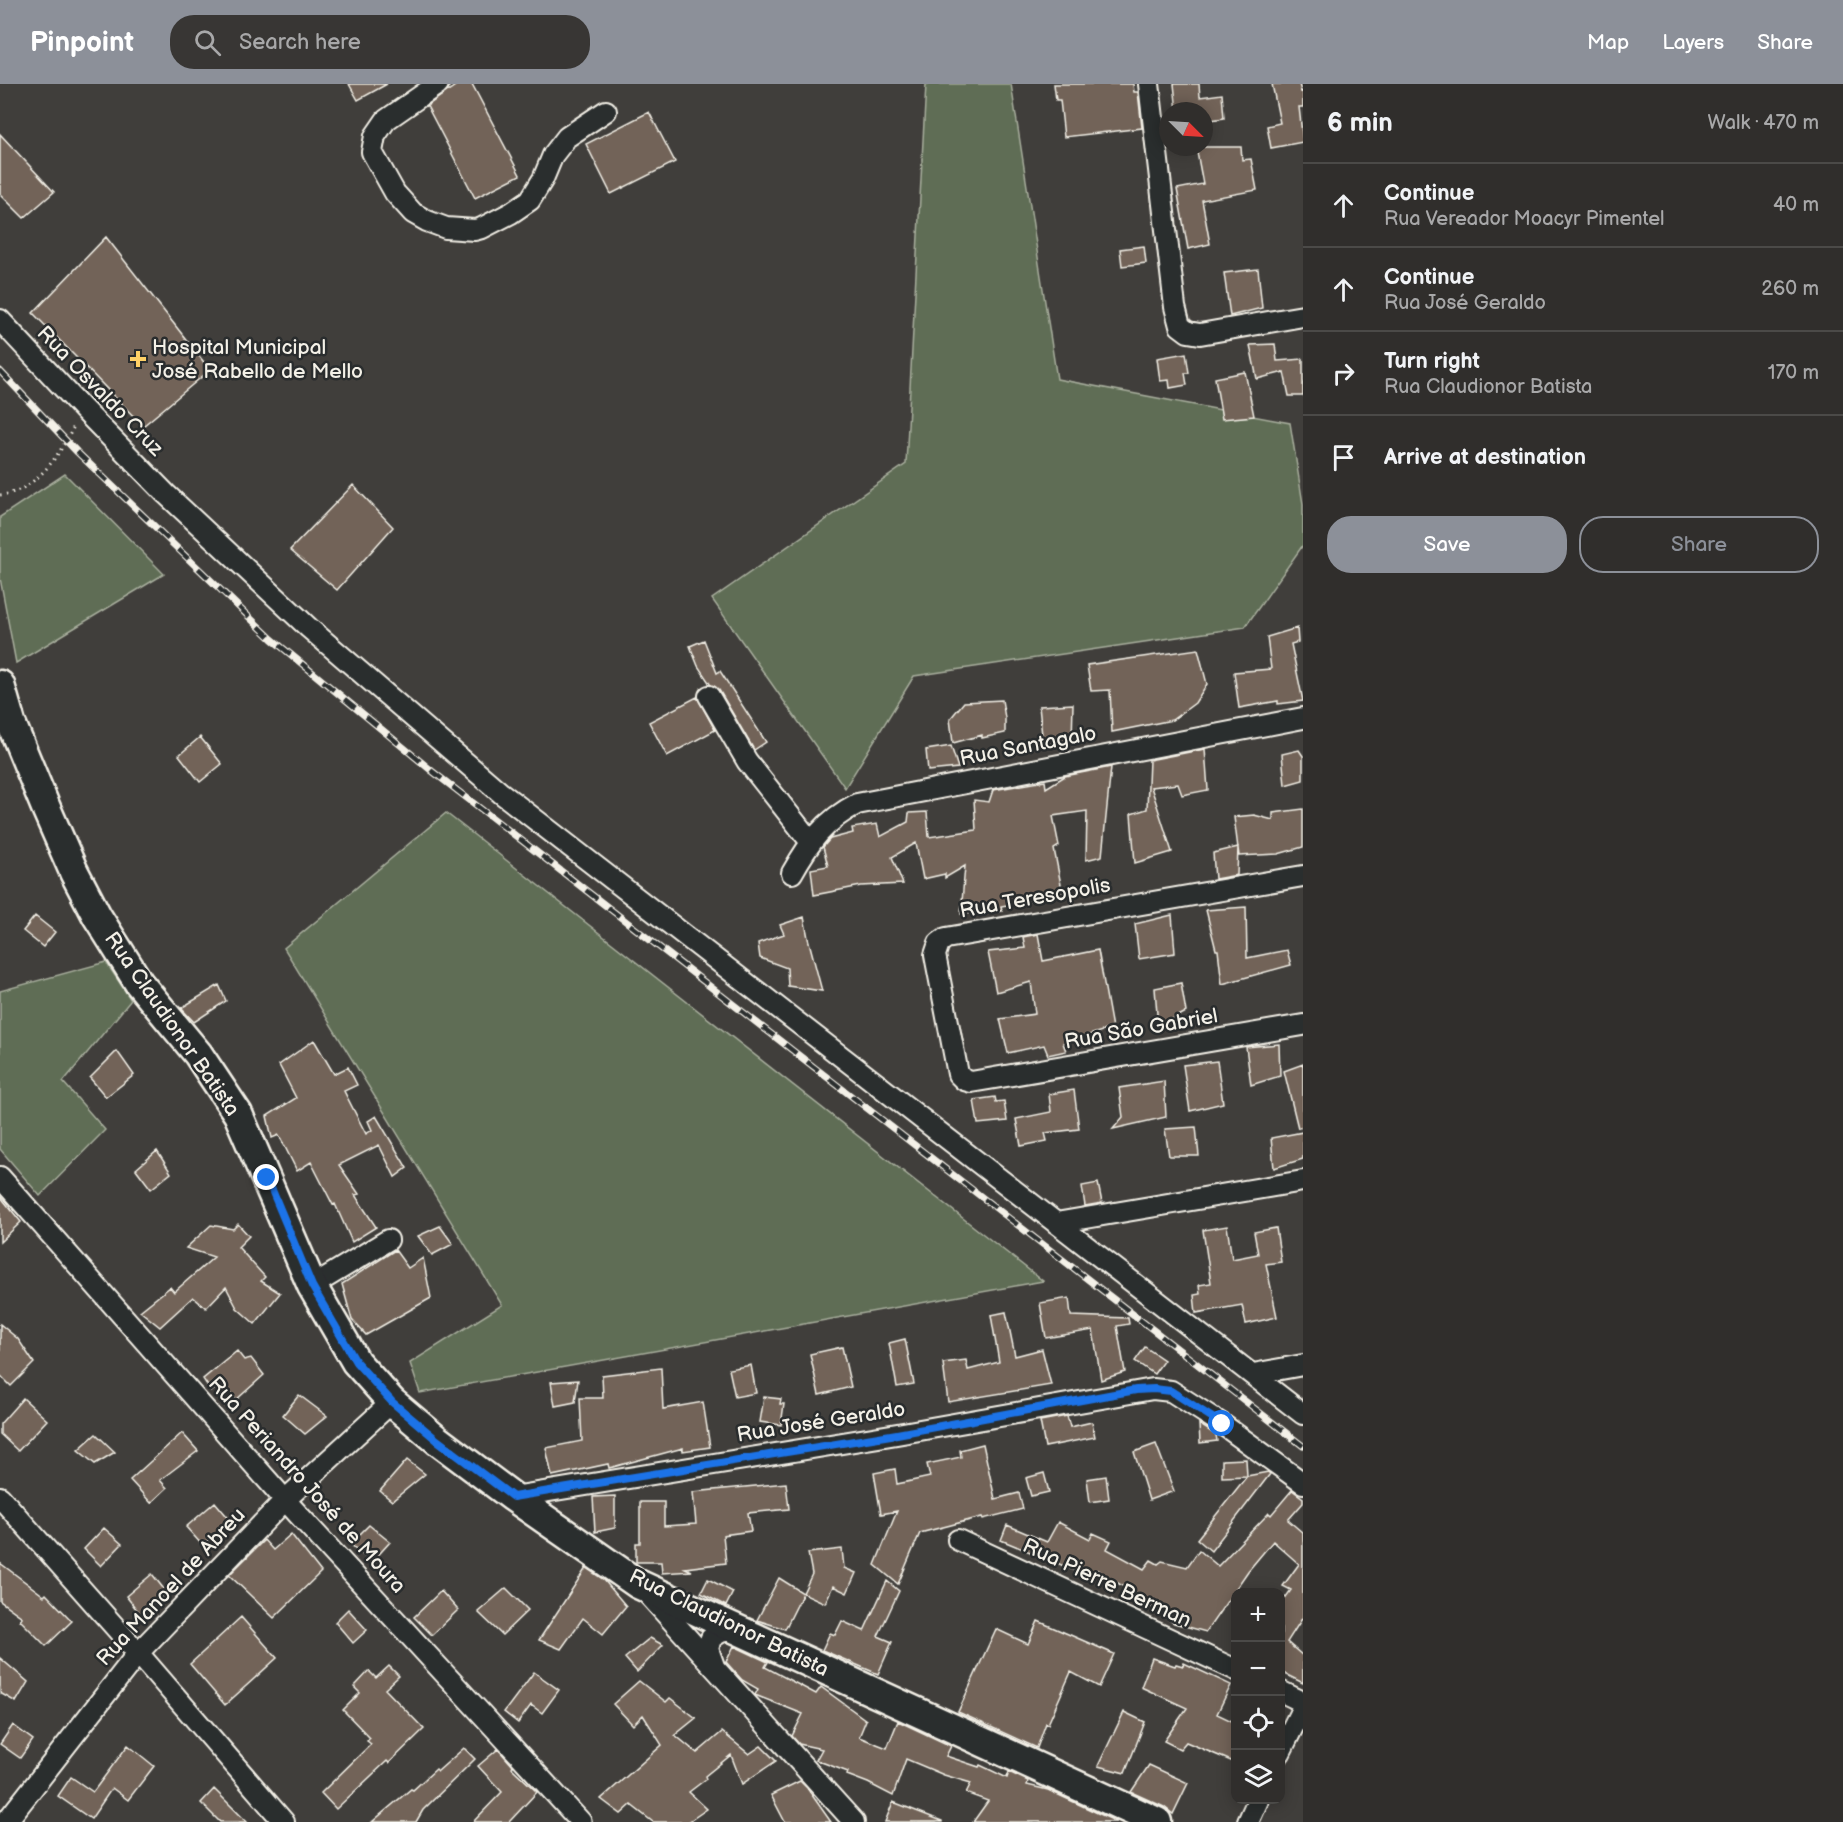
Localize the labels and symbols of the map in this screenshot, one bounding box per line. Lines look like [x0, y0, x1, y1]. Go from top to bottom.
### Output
north arrow [1159, 102, 1213, 156]
street label: Rua Osvaldo Cruz [32, 321, 169, 462]
place label: Hospital Municipal José Rabello de Mello [152, 335, 363, 384]
marker: Hospital Municipal José Rabello de Mello [129, 350, 147, 368]
street label: Rua Santagalo [958, 721, 1098, 771]
street label: Rua Teresopolis [958, 872, 1112, 924]
street label: Rua Claudionor Batista [99, 927, 245, 1121]
street label: Rua São Gabriel [1062, 1003, 1220, 1055]
route end [253, 1164, 279, 1190]
street label: Rua Periandro José de Moura [203, 1372, 411, 1598]
street label: Rua José Geraldo [735, 1396, 907, 1448]
route start [1208, 1410, 1234, 1436]
street label: Rua Manoel de Abreu [91, 1503, 251, 1671]
street label: Rua Pierre Berman [1019, 1533, 1195, 1633]
street label: Rua Claudionor Batista [625, 1564, 833, 1682]

